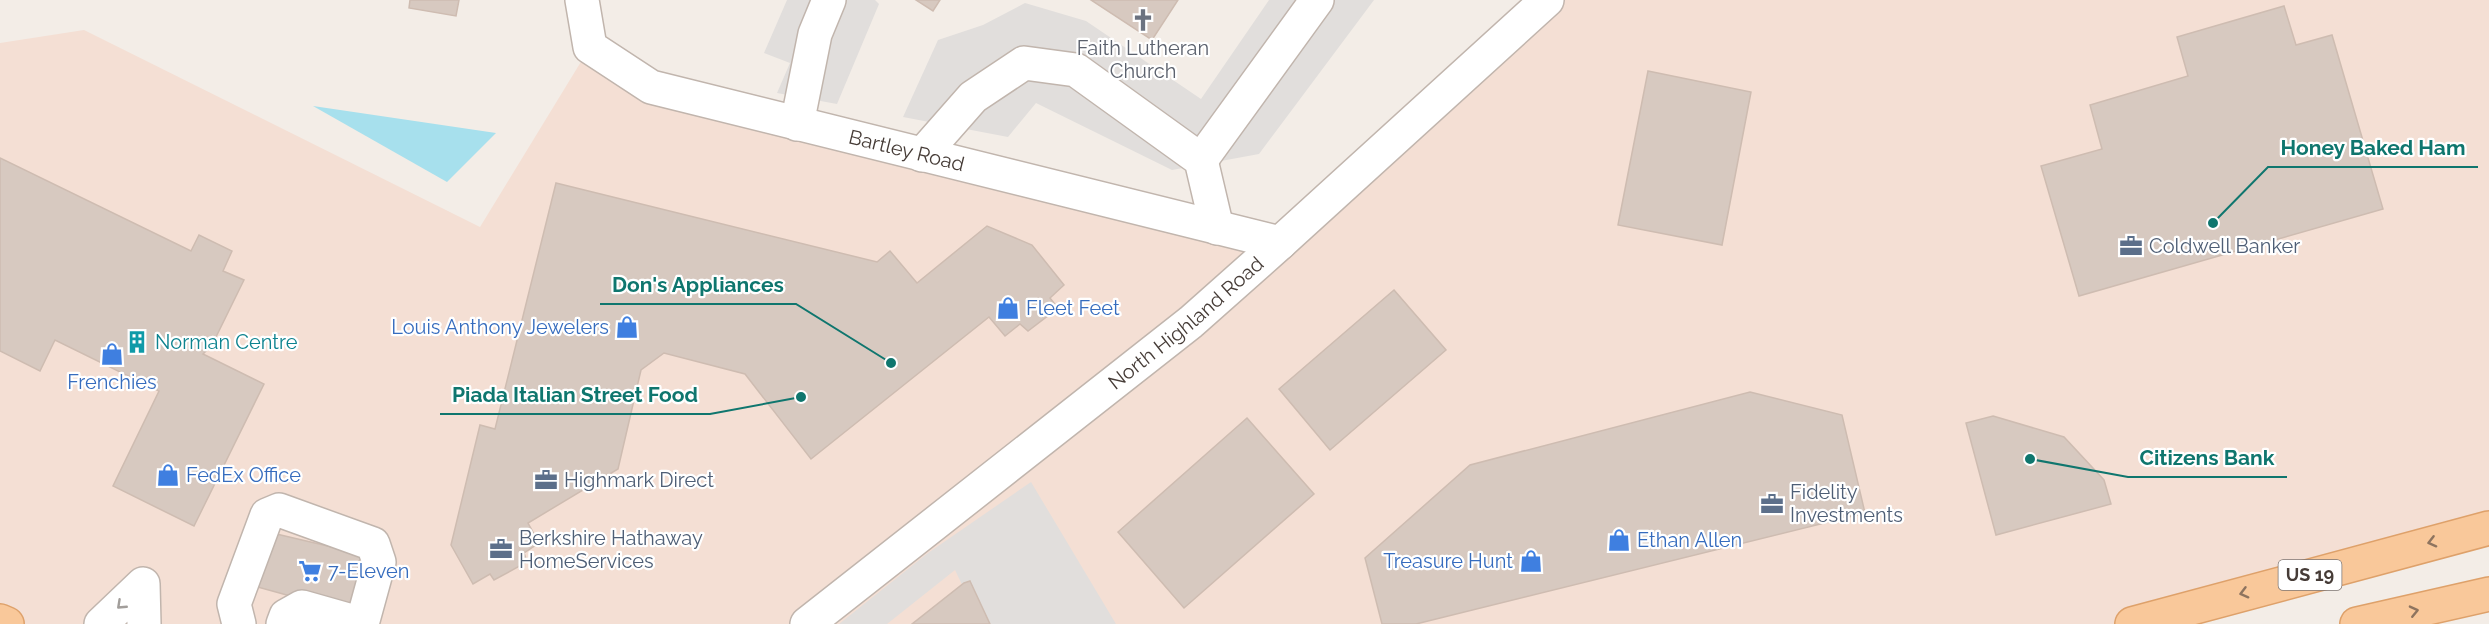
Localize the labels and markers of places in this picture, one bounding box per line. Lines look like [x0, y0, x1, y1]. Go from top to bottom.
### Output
church icon: Faith Lutheran Church [1130, 7, 1156, 33]
place label: Faith Lutheran Church [1077, 36, 1209, 83]
callout: Honey Baked Ham [2268, 128, 2478, 167]
office icon: Coldwell Banker [2118, 233, 2144, 259]
place label: Coldwell Banker [2149, 234, 2300, 258]
callout: Don's Appliances [600, 265, 796, 304]
shop icon: Fleet Feet [995, 295, 1021, 321]
place label: Fleet Feet [1026, 296, 1120, 320]
shop icon: Louis Anthony Jewelers [614, 314, 640, 340]
place label: Louis Anthony Jewelers [391, 315, 609, 339]
building icon: Norman Centre [124, 329, 150, 355]
place label: Norman Centre [155, 330, 298, 354]
shop icon: Frenchies [99, 341, 125, 367]
place label: Frenchies [67, 370, 157, 394]
callout: Piada Italian Street Food [440, 375, 710, 414]
callout: Citizens Bank [2128, 438, 2287, 477]
shop icon: FedEx Office [155, 462, 181, 488]
place label: FedEx Office [186, 463, 301, 487]
office icon: Highmark Direct [533, 467, 559, 493]
place label: Highmark Direct [564, 468, 714, 492]
place label: Fidelity Investments [1790, 480, 1903, 527]
office icon: Fidelity Investments [1759, 491, 1785, 517]
place label: Berkshire Hathaway HomeServices [519, 526, 703, 573]
shop icon: Ethan Allen [1606, 527, 1632, 553]
place label: Ethan Allen [1637, 528, 1742, 552]
office icon: Berkshire Hathaway HomeServices [488, 536, 514, 562]
shop icon: Treasure Hunt [1518, 548, 1544, 574]
place label: Treasure Hunt [1383, 549, 1513, 573]
supermarket icon: 7-Eleven [297, 558, 323, 584]
place label: 7-Eleven [328, 559, 409, 583]

